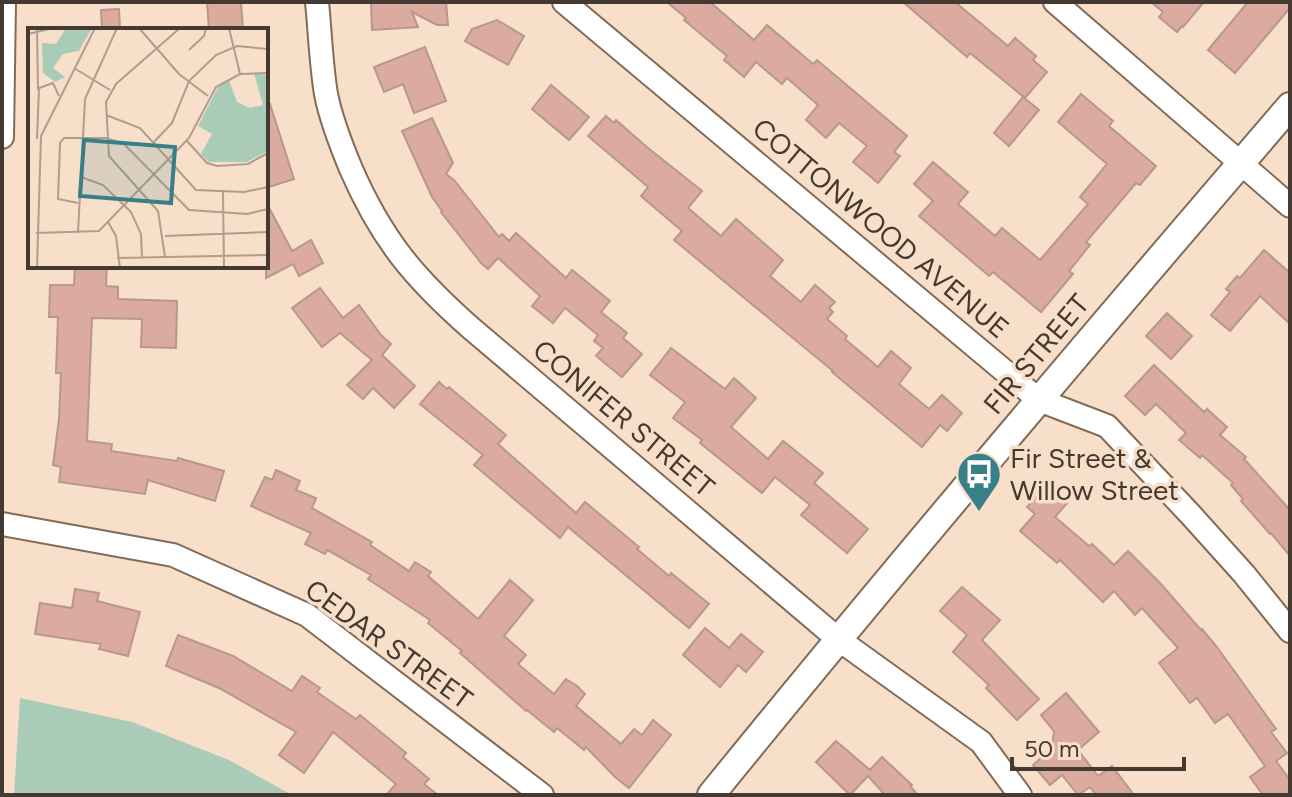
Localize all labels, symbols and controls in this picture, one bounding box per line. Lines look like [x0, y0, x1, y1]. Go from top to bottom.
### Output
inset map [28, 28, 268, 268]
street label: COTTONWOOD AVENUE [746, 111, 1016, 345]
street label: FIR STREET [976, 287, 1096, 421]
street label: CONIFER STREET [526, 332, 722, 504]
place label: Fir Street & Willow Street [1010, 441, 1179, 507]
bus stop icon: Fir Street & Willow Street [955, 450, 1003, 513]
street label: CEDAR STREET [299, 572, 480, 716]
scale bar [1012, 721, 1184, 771]
text: 50 m [1024, 734, 1080, 763]

